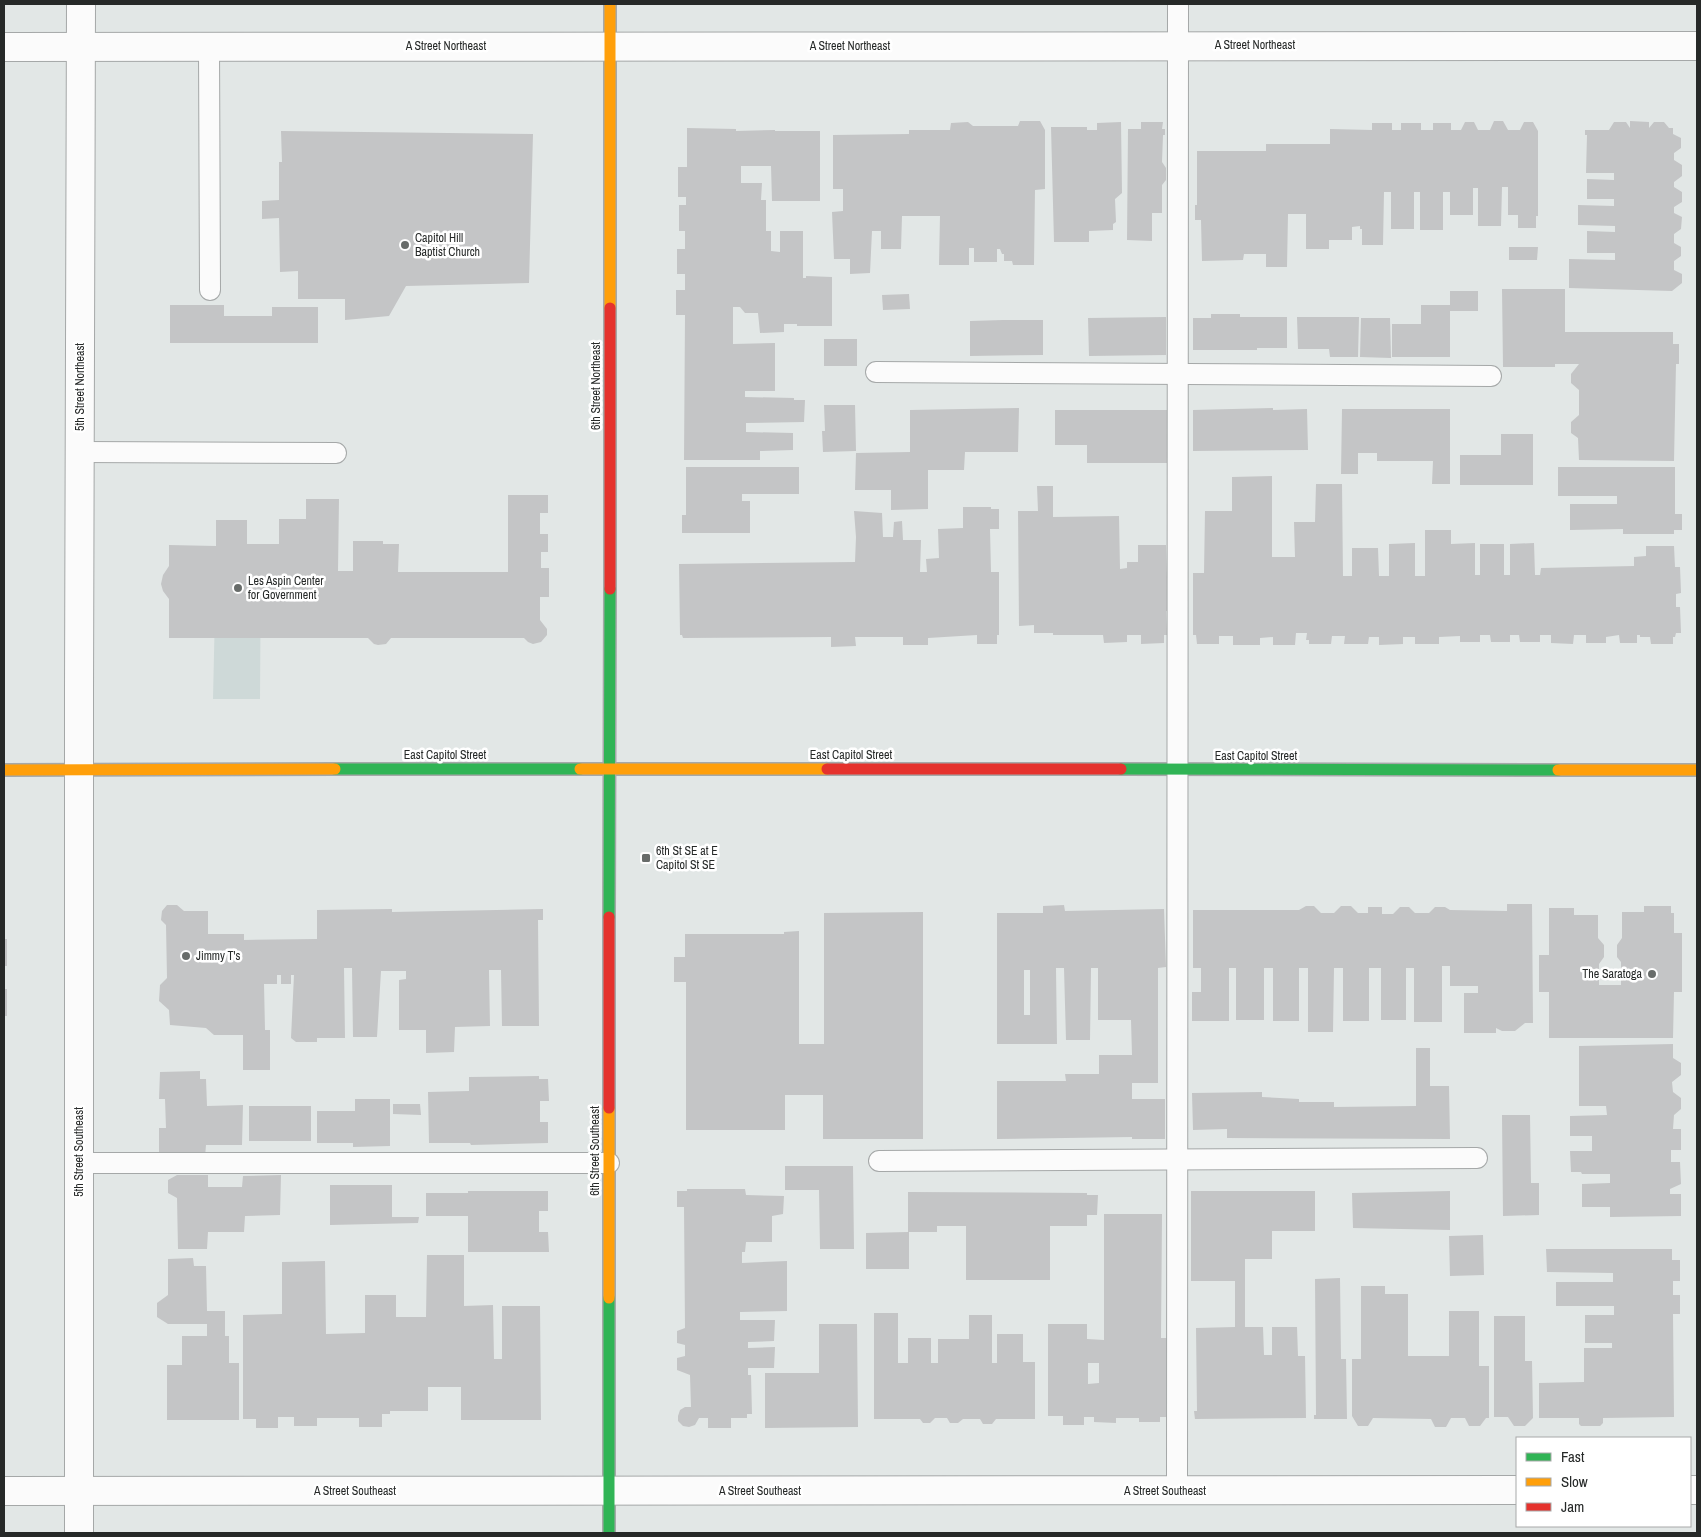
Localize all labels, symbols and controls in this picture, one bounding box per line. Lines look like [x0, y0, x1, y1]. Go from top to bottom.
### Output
street label: A Street Northeast [1214, 37, 1295, 53]
street label: A Street Northeast [405, 38, 486, 54]
street label: A Street Northeast [809, 38, 890, 54]
place label: Capitol Hill Baptist Church [415, 230, 480, 260]
marker: Capitol Hill Baptist Church [399, 239, 411, 251]
street label: 6th Street Northeast [588, 342, 604, 430]
street label: 5th Street Northeast [72, 343, 88, 431]
place label: Les Aspin Center for Government [248, 573, 324, 603]
marker: Les Aspin Center for Government [232, 582, 244, 594]
street label: East Capitol Street [404, 747, 487, 763]
street label: East Capitol Street [810, 747, 893, 763]
street label: East Capitol Street [1215, 748, 1298, 764]
place label: 6th St SE at E Capitol St SE [656, 843, 718, 873]
marker: 6th St SE at E Capitol St SE [640, 852, 652, 864]
place label: Jimmy T's [196, 948, 240, 964]
marker: Jimmy T's [180, 950, 192, 962]
place label: The Saratoga [1582, 966, 1643, 982]
marker: The Saratoga [1646, 968, 1658, 980]
street label: 6th Street Southeast [587, 1106, 603, 1196]
street label: 5th Street Southeast [71, 1107, 87, 1197]
legend [1516, 1437, 1691, 1527]
text: Fast [1561, 1446, 1585, 1467]
text: Slow [1561, 1471, 1588, 1492]
street label: A Street Southeast [313, 1483, 396, 1499]
street label: A Street Southeast [718, 1483, 801, 1499]
street label: A Street Southeast [1123, 1483, 1206, 1499]
text: Jam [1561, 1496, 1584, 1517]

